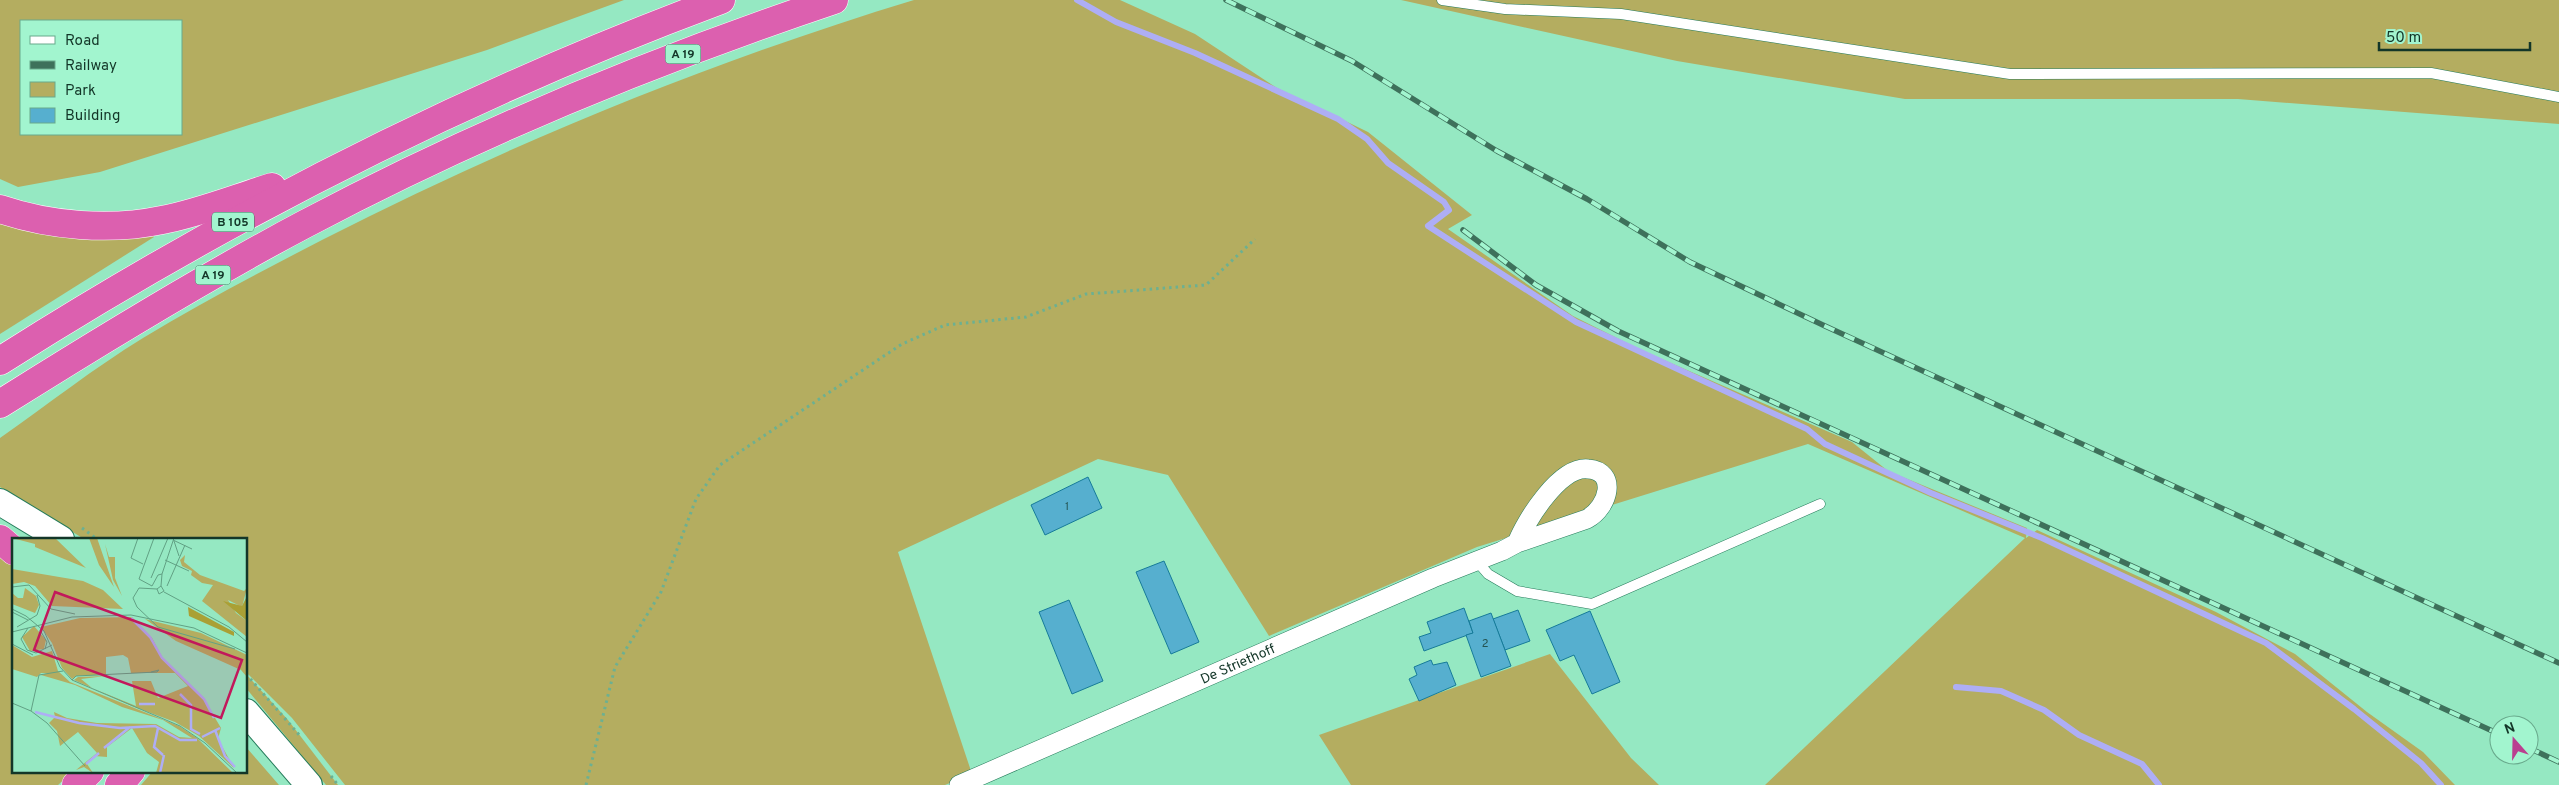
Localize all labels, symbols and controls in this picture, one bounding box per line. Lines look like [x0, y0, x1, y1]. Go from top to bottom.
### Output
legend [20, 20, 182, 135]
scale bar [2379, 20, 2530, 52]
text: 50 m [2386, 29, 2421, 48]
text: Road [65, 32, 100, 51]
road number: A 19 [666, 44, 700, 64]
text: Railway [65, 57, 117, 76]
text: Park [65, 82, 96, 101]
text: Building [65, 107, 120, 126]
road number: B 105 [212, 212, 254, 232]
road number: A 19 [196, 266, 230, 284]
house number: 1 [1065, 500, 1069, 514]
inset map [12, 538, 248, 772]
house number: 2 [1482, 637, 1488, 651]
street label: De Striethoff [1198, 641, 1279, 689]
north arrow [2489, 715, 2539, 765]
text: N [2502, 719, 2518, 739]

